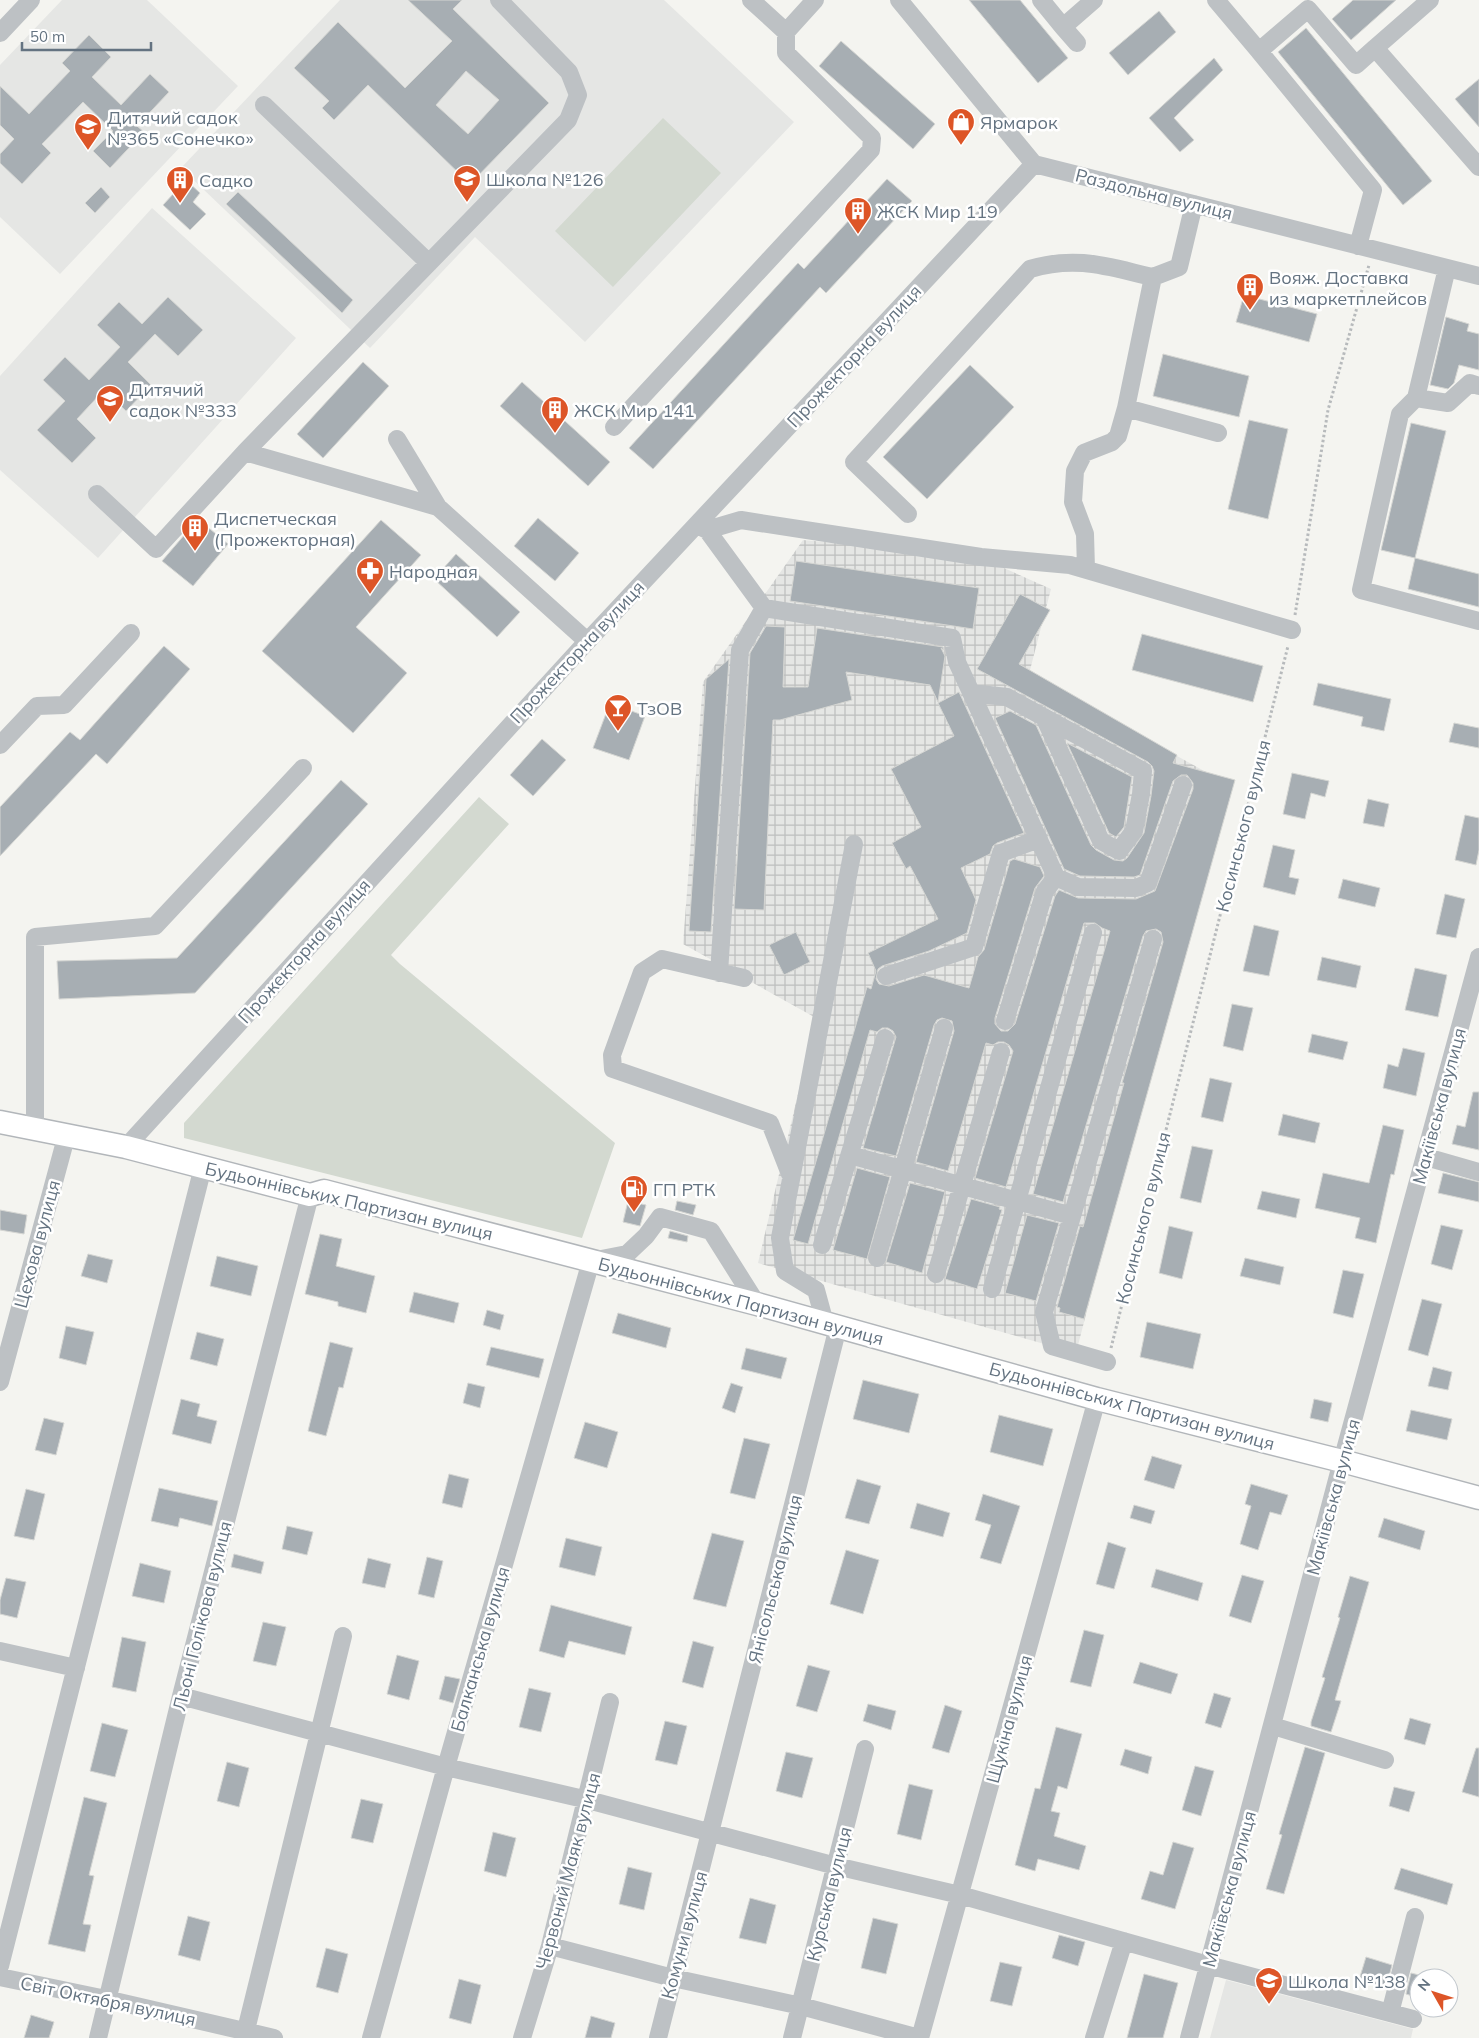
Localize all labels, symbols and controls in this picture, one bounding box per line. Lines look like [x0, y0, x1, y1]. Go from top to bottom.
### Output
scale bar [22, 20, 151, 52]
text: 50 m [30, 27, 65, 46]
place label: Дитячий садок №365 «Сонечко» [107, 106, 253, 150]
shop icon: Ярмарок [946, 107, 976, 146]
place label: Ярмарок [980, 111, 1058, 134]
school or university icon: Дитячий садок №365 «Сонечко» [73, 112, 103, 151]
street label: Раздольна вулиця [1073, 163, 1235, 225]
school or university icon: Школа №126 [452, 164, 482, 203]
building icon: Садко [165, 165, 195, 204]
place label: Школа №126 [486, 168, 604, 191]
place label: Садко [199, 169, 253, 192]
building icon: ЖСК Мир 119 [843, 196, 873, 235]
place label: ЖСК Мир 119 [877, 200, 998, 223]
place label: Вояж. Доставка из маркетплейсов [1269, 266, 1427, 310]
building icon: Вояж. Доставка из маркетплейсов [1235, 272, 1265, 311]
street label: Прожекторна вулиця [782, 280, 926, 432]
place label: Дитячий садок №333 [129, 378, 237, 422]
school or university icon: Дитячий садок №333 [95, 384, 125, 423]
building icon: ЖСК Мир 141 [540, 395, 570, 434]
place label: ЖСК Мир 141 [574, 399, 695, 422]
place label: Диспетческая (Прожекторная) [214, 507, 356, 551]
building icon: Диспетческая (Прожекторная) [180, 513, 210, 552]
pharmacy icon: Народная [355, 556, 385, 595]
place label: Народная [389, 560, 478, 583]
street label: Прожекторна вулиця [505, 576, 649, 728]
bar icon: ТзОВ [603, 693, 633, 732]
place label: ТзОВ [637, 697, 682, 720]
street label: Косинського вулиця [1211, 738, 1275, 914]
street label: Прожекторна вулиця [233, 874, 375, 1028]
street label: Макіївська вулиця [1407, 1025, 1471, 1187]
street label: Косинського вулиця [1111, 1130, 1175, 1306]
street label: Будьоннівських Партизан вулиця [203, 1157, 495, 1245]
fuel station icon: ГП РТК [619, 1174, 649, 1213]
street label: Цехова вулиця [9, 1178, 65, 1310]
place label: ГП РТК [653, 1178, 716, 1201]
street label: Будьоннівських Партизан вулиця [596, 1252, 886, 1350]
street label: Будьоннівських Партизан вулиця [987, 1357, 1277, 1455]
street label: Макіївська вулиця [1301, 1416, 1365, 1578]
street label: Янісольська вулиця [743, 1492, 807, 1666]
street label: Льоні Голікова вулиця [167, 1519, 237, 1713]
street label: Балканська вулиця [445, 1564, 515, 1734]
street label: Щукіна вулиця [981, 1652, 1037, 1786]
street label: Червоний Маяк вулиця [531, 1770, 605, 1972]
street label: Макіївська вулиця [1197, 1808, 1261, 1970]
street label: Курська вулиця [801, 1824, 857, 1964]
street label: Комуни вулиця [656, 1868, 712, 2002]
school or university icon: Школа №138 [1254, 1966, 1284, 2005]
north arrow [1409, 1968, 1459, 2018]
place label: Школа №138 [1288, 1970, 1406, 1993]
street label: Світ Октября вулиця [18, 1971, 198, 2031]
text: N [1414, 1975, 1434, 1995]

